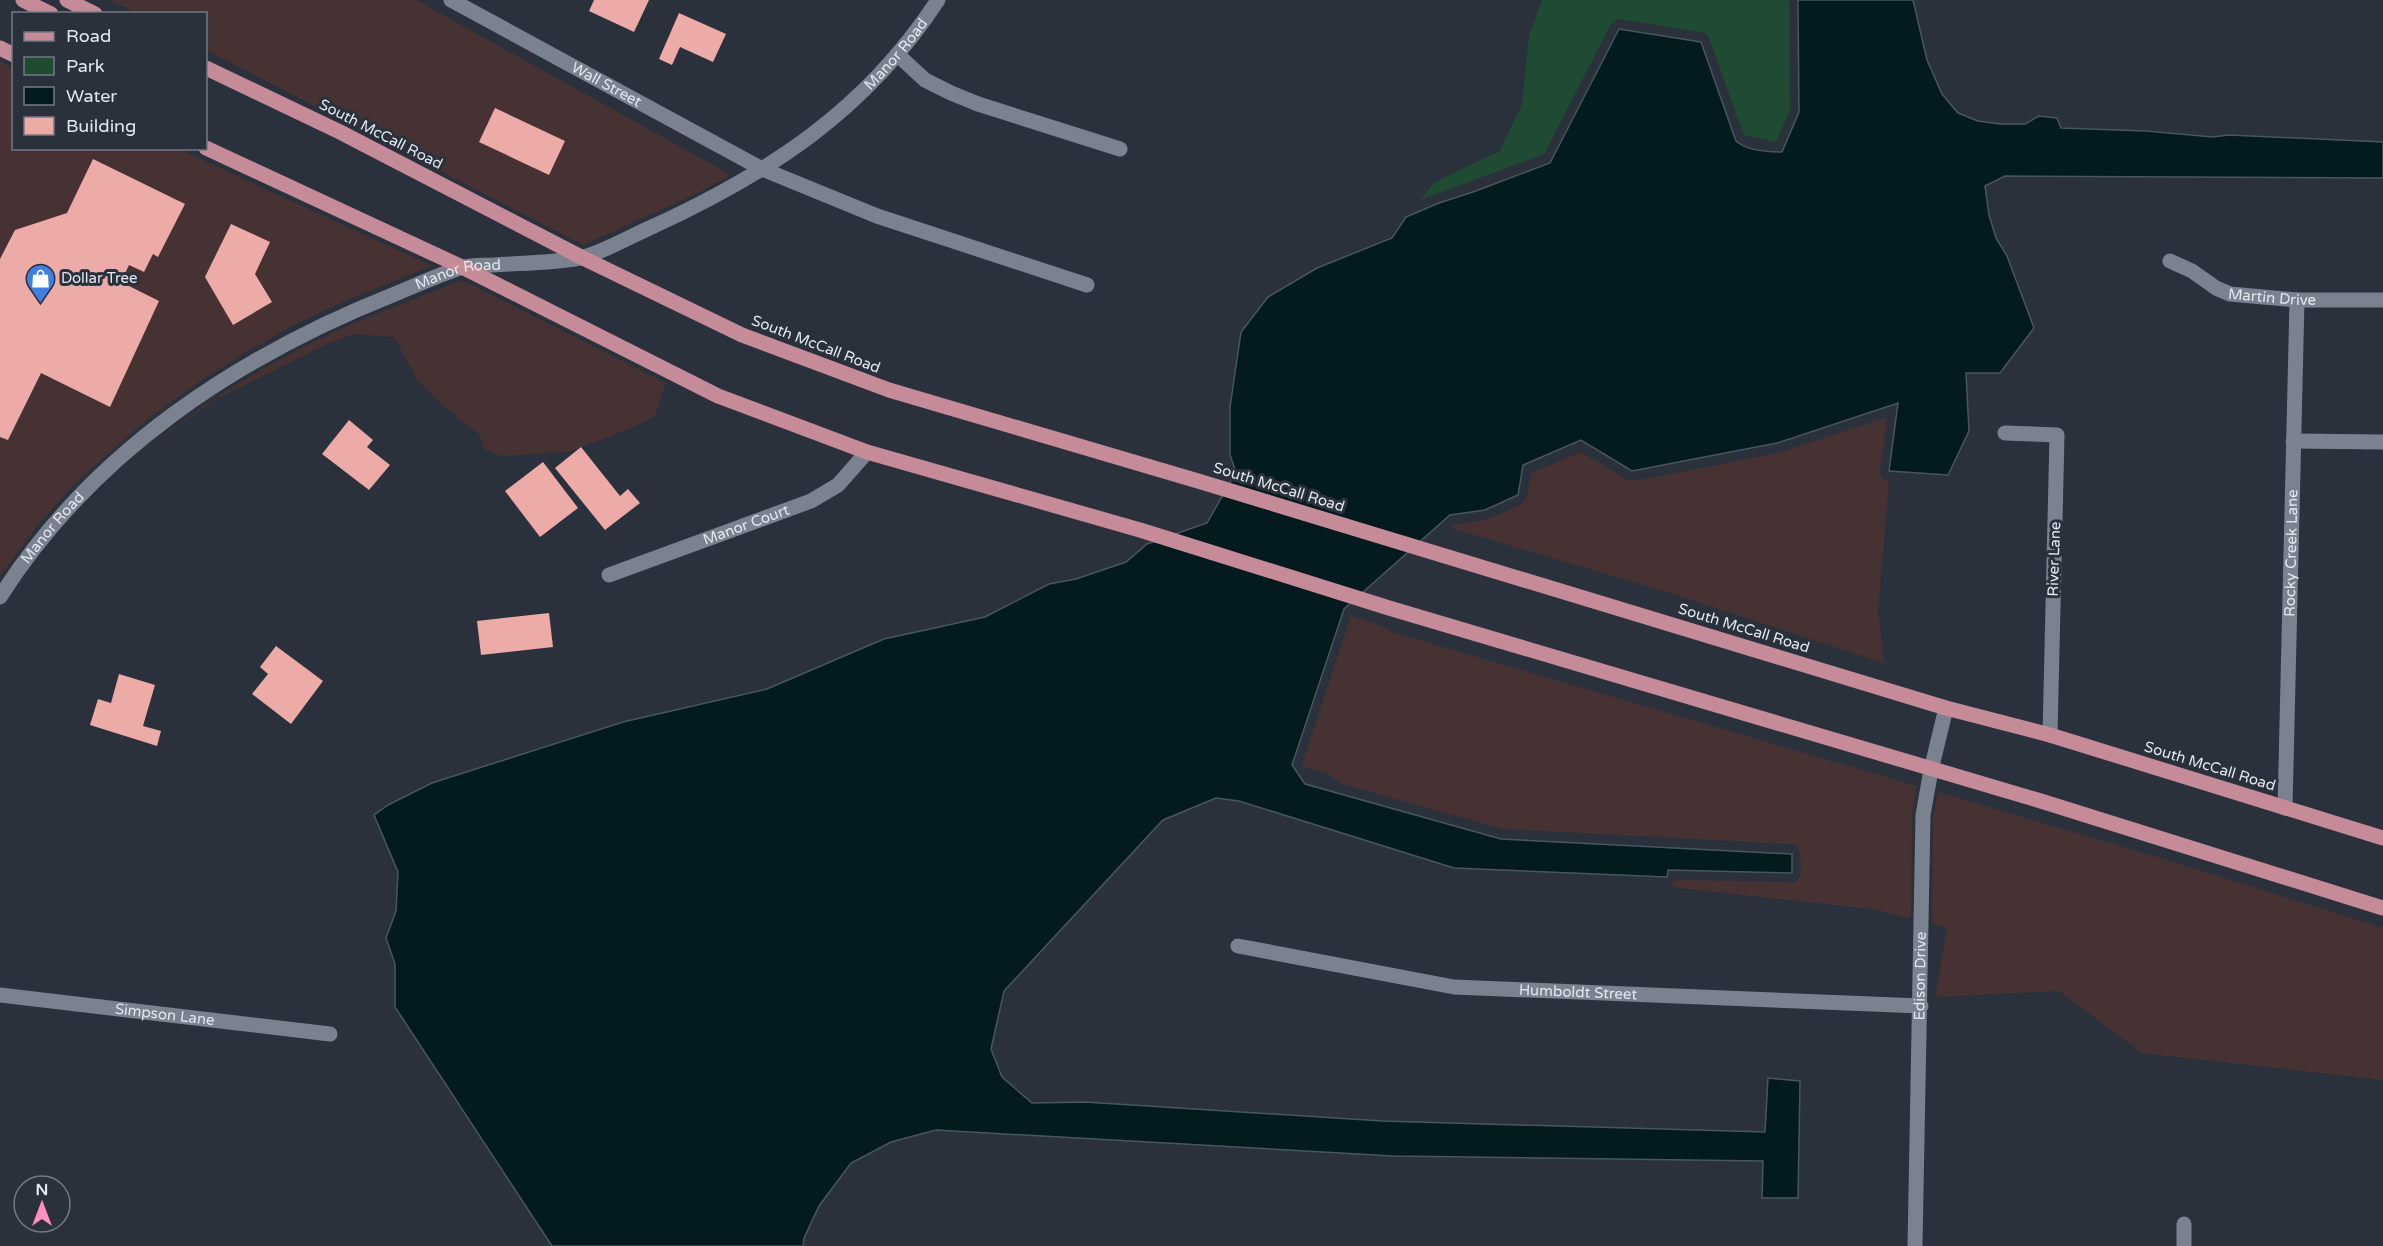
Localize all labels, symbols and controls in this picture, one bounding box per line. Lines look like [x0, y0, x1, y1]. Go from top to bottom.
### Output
legend [12, 12, 207, 150]
street label: Manor Road [860, 15, 931, 94]
text: Road [66, 25, 111, 47]
text: Park [66, 55, 105, 77]
street label: Wall Street [568, 58, 645, 111]
text: Water [66, 85, 117, 107]
street label: South McCall Road [316, 95, 446, 173]
text: Building [66, 115, 136, 137]
street label: Manor Road [412, 256, 501, 293]
shop icon: Dollar Tree [24, 262, 56, 304]
place label: Dollar Tree [61, 269, 137, 287]
street label: Martin Drive [2227, 285, 2316, 309]
street label: South McCall Road [749, 311, 883, 377]
street label: South McCall Road [1211, 458, 1347, 516]
street label: Manor Road [17, 488, 88, 567]
street label: Rocky Creek Lane [2281, 489, 2302, 617]
street label: Manor Court [700, 501, 792, 549]
street label: River Lane [2044, 521, 2064, 597]
street label: South McCall Road [1676, 599, 1812, 657]
street label: South McCall Road [2142, 737, 2278, 795]
street label: Edison Drive [1910, 931, 1930, 1021]
street label: Humboldt Street [1519, 981, 1638, 1003]
street label: Simpson Lane [114, 1000, 216, 1029]
north arrow [12, 1174, 72, 1234]
text: N [36, 1180, 48, 1200]

